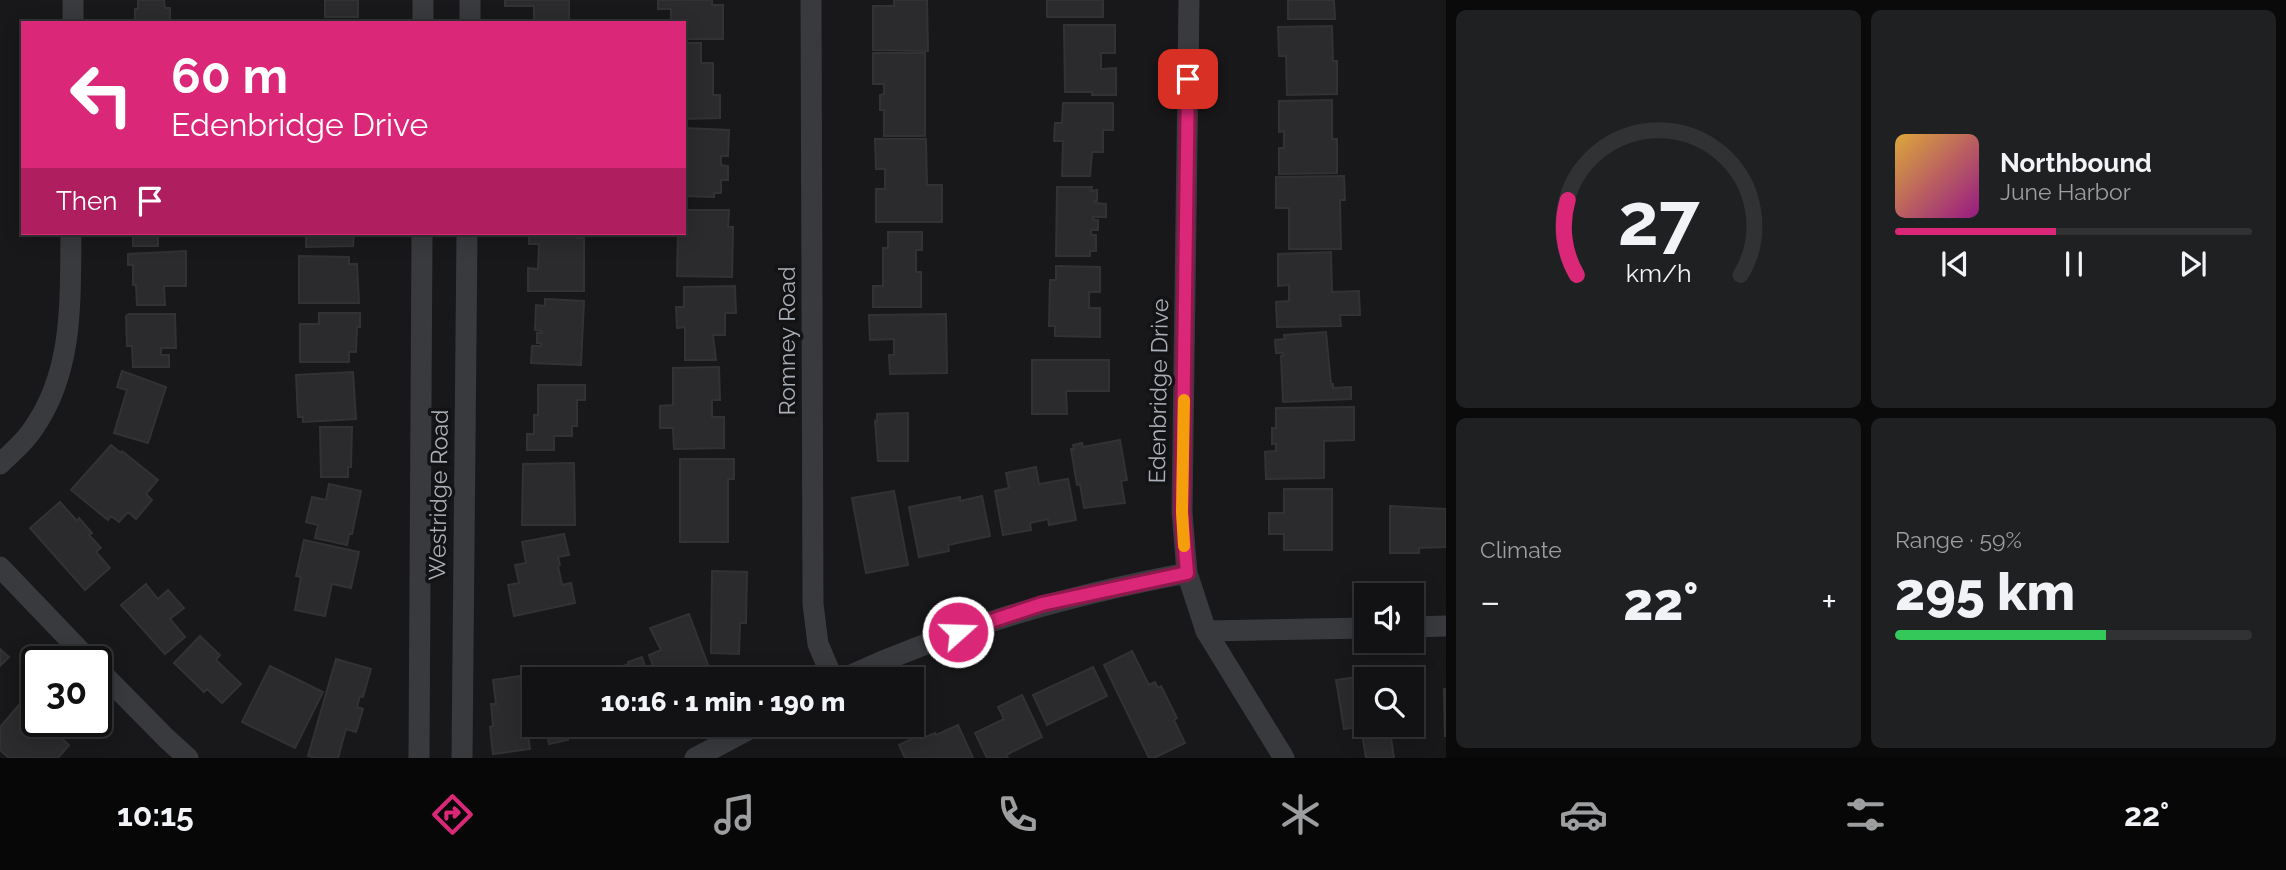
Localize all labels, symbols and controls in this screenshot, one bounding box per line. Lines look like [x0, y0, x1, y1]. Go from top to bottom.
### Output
text: 60 m [171, 47, 288, 104]
icon: left [56, 49, 147, 140]
pin [1158, 49, 1218, 109]
icon: arrive [1169, 60, 1207, 98]
text: Edenbridge Drive [171, 106, 428, 143]
text: Northbound [2000, 148, 2152, 178]
text: 27 [1618, 177, 1700, 262]
text: June Harbor [2000, 178, 2131, 205]
icon: arrive [131, 182, 169, 220]
text: Then [56, 186, 117, 216]
icon: previous [1936, 245, 1974, 283]
icon: pause [2055, 245, 2093, 283]
icon: next [2174, 245, 2212, 283]
text: km/h [1626, 258, 1691, 288]
street label: Romney Road [773, 267, 800, 415]
street label: Edenbridge Drive [1143, 298, 1173, 484]
street label: Westridge Road [423, 409, 453, 581]
text: Range · 59% [1895, 526, 2022, 553]
text: Climate [1480, 536, 1562, 563]
text: 295 km [1895, 561, 2075, 622]
text: 22° [1623, 571, 1699, 632]
text: − [1480, 579, 1500, 624]
text: + [1821, 579, 1837, 624]
map controls [1354, 583, 1424, 737]
button: sound [1354, 583, 1424, 653]
position arrow [921, 595, 995, 669]
speed limit sign: 30 [21, 646, 112, 737]
button: search [1354, 667, 1424, 737]
text: 10:16 · 1 min · 190 m [601, 687, 845, 717]
icon: directions [428, 790, 477, 839]
icon: music [710, 790, 759, 839]
icon: phone [993, 790, 1042, 839]
icon: climate [1276, 790, 1325, 839]
icon: car [1559, 790, 1608, 839]
icon: filters [1841, 790, 1890, 839]
text: 10:15 [117, 796, 194, 833]
text: 22° [2124, 796, 2169, 833]

